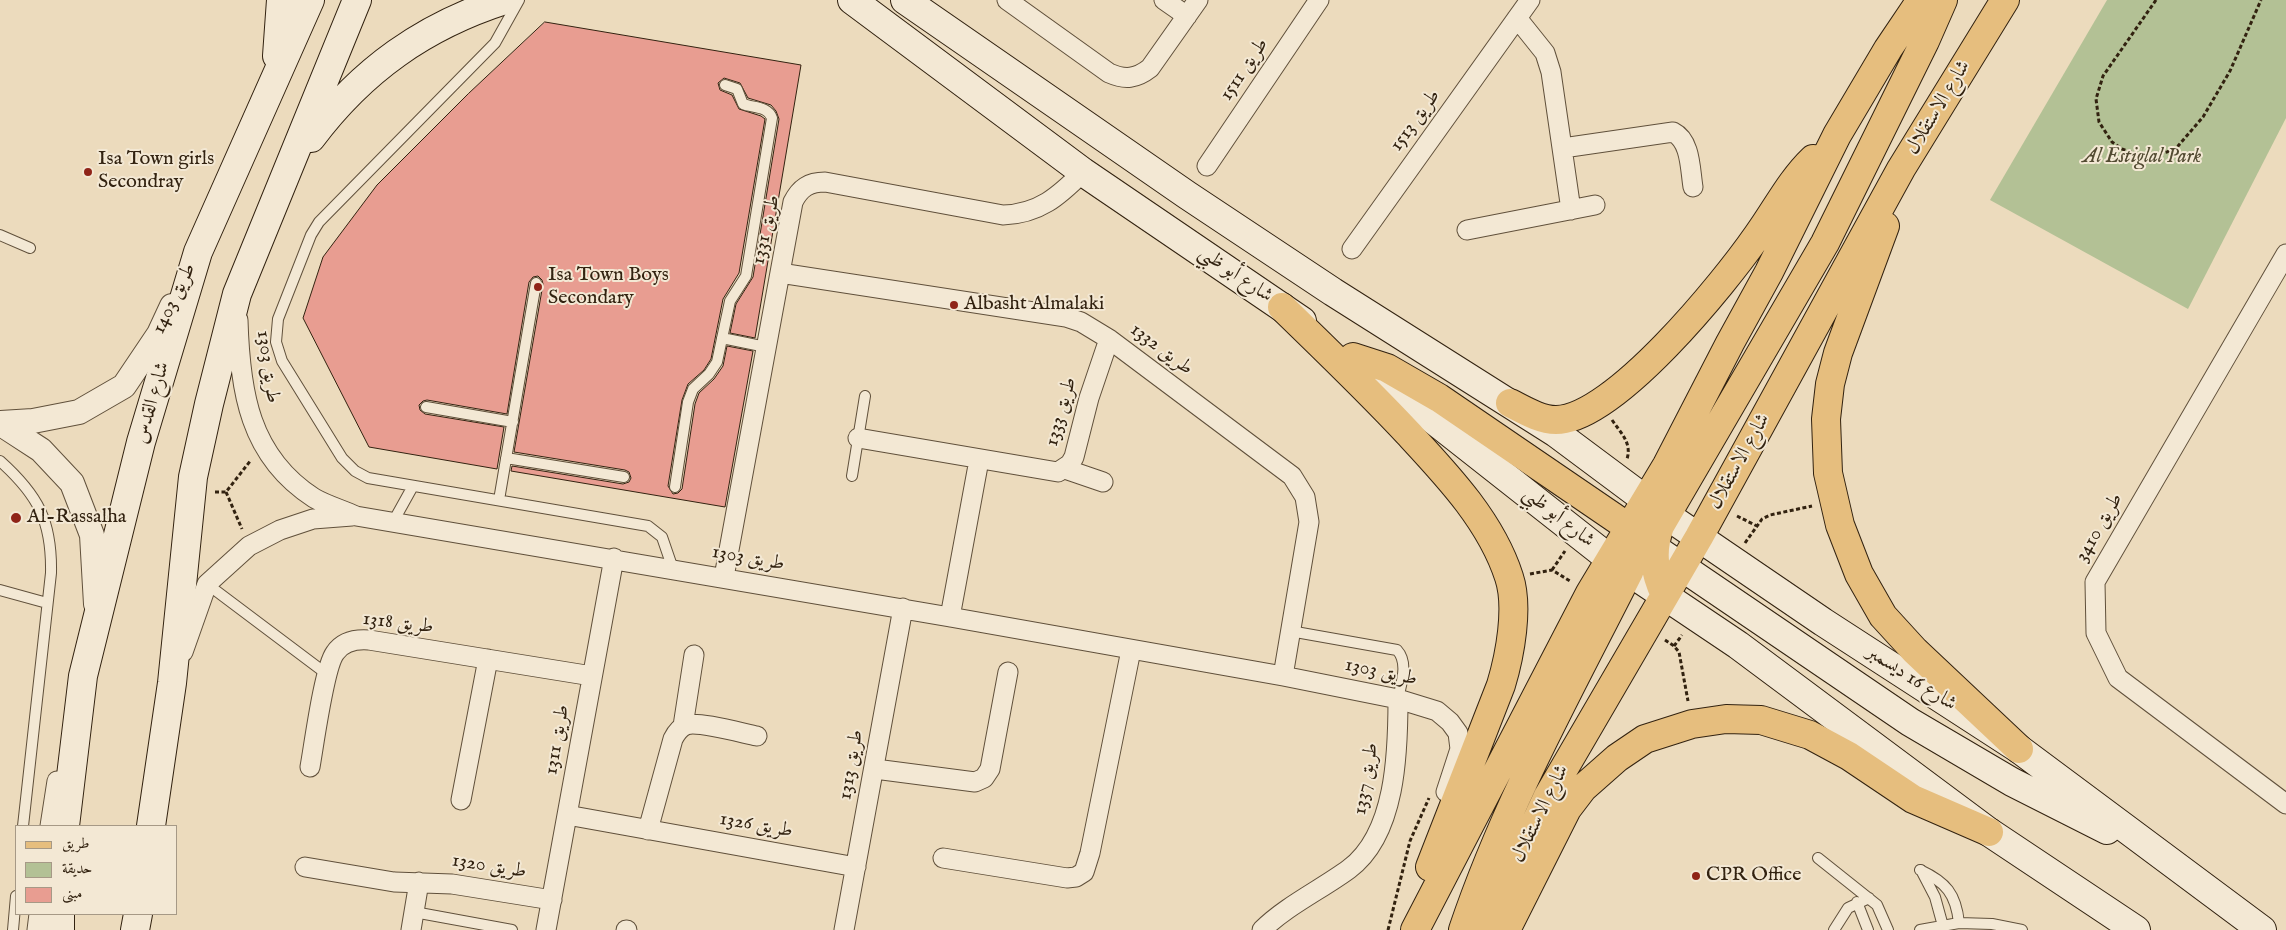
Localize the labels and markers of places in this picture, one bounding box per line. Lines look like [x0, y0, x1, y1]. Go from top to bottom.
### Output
place label: Isa Town girls Secondray [98, 148, 214, 195]
marker: Isa Town girls Secondray [82, 166, 94, 178]
place label: Isa Town Boys Secondary [548, 264, 669, 311]
marker: Isa Town Boys Secondary [532, 281, 544, 293]
place label: Albasht Almalaki [964, 293, 1104, 317]
marker: Albasht Almalaki [948, 299, 960, 311]
place label: Al-Rassalha [27, 506, 127, 530]
marker: Al-Rassalha [9, 511, 23, 525]
place label: CPR Office [1706, 864, 1801, 888]
marker: CPR Office [1690, 870, 1702, 882]

